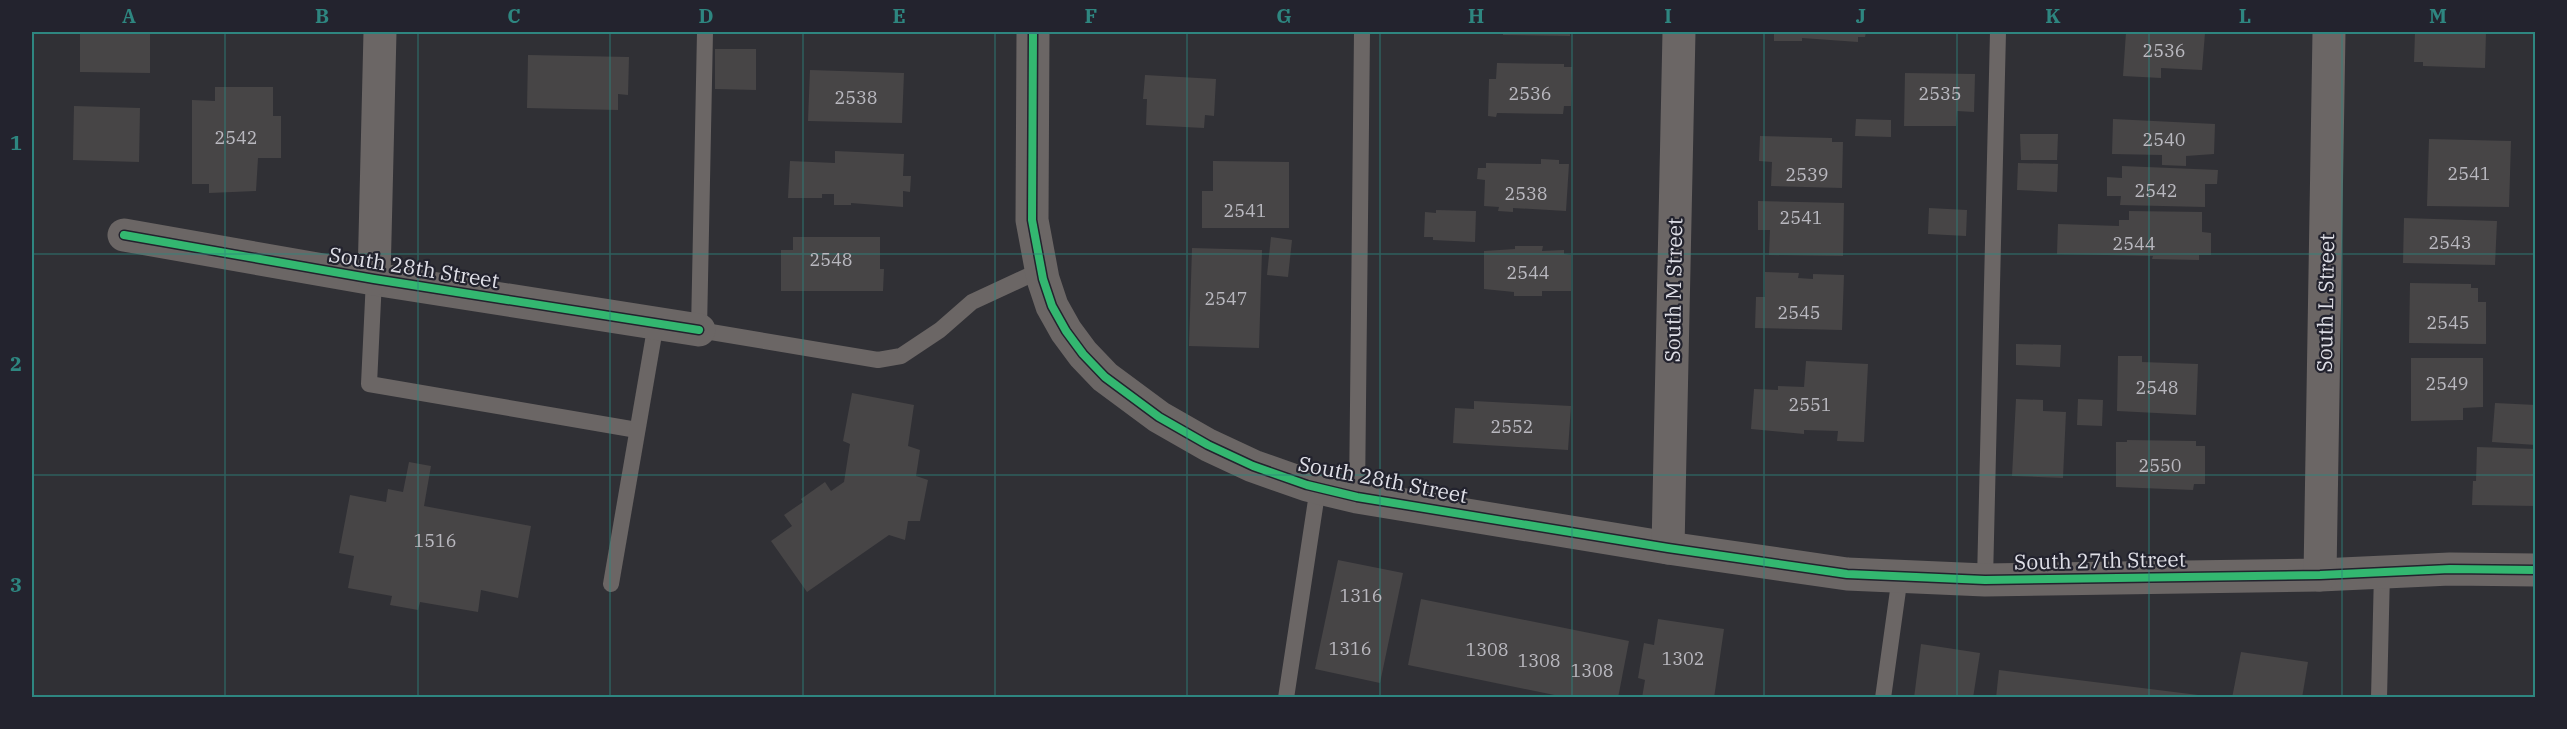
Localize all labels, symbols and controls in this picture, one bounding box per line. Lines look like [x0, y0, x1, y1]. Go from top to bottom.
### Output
text: A [122, 2, 136, 29]
text: B [315, 2, 329, 29]
text: C [507, 2, 521, 29]
text: D [698, 2, 714, 29]
text: E [892, 2, 906, 29]
text: F [1085, 2, 1097, 29]
text: G [1276, 2, 1292, 29]
text: H [1468, 2, 1484, 29]
text: I [1664, 2, 1672, 29]
text: J [1856, 2, 1866, 29]
text: K [2045, 2, 2061, 29]
text: L [2239, 2, 2251, 29]
text: M [2429, 2, 2447, 29]
house number: 2536 [2142, 39, 2186, 62]
house number: 2536 [1508, 82, 1552, 105]
house number: 2535 [1918, 82, 1962, 105]
house number: 2538 [834, 86, 878, 109]
house number: 2542 [214, 126, 258, 149]
house number: 2540 [2142, 128, 2186, 151]
text: 1 [10, 129, 22, 156]
house number: 2541 [2447, 162, 2491, 185]
house number: 2539 [1785, 163, 1829, 186]
house number: 2542 [2134, 179, 2178, 202]
house number: 2538 [1504, 182, 1548, 205]
house number: 2541 [1223, 199, 1267, 222]
house number: 2541 [1779, 206, 1823, 229]
street label: South M Street [1658, 217, 1688, 363]
house number: 2543 [2428, 231, 2472, 254]
house number: 2544 [2112, 232, 2156, 255]
street label: South L Street [2310, 233, 2340, 373]
street label: South 28th Street [327, 240, 501, 294]
house number: 2548 [809, 248, 853, 271]
house number: 2544 [1506, 261, 1550, 284]
house number: 2547 [1204, 287, 1248, 310]
house number: 2545 [1777, 301, 1821, 324]
house number: 2545 [2426, 311, 2470, 334]
text: 2 [10, 350, 22, 377]
house number: 2549 [2425, 372, 2469, 395]
house number: 2548 [2135, 376, 2179, 399]
house number: 2551 [1788, 393, 1832, 416]
house number: 2552 [1490, 415, 1534, 438]
street label: South 28th Street [1296, 449, 1470, 509]
house number: 2550 [2138, 454, 2182, 477]
house number: 1516 [413, 529, 457, 552]
street label: South 27th Street [2014, 544, 2186, 576]
text: 3 [10, 571, 22, 598]
house number: 1316 [1339, 584, 1383, 607]
house number: 1316 [1328, 637, 1372, 660]
house number: 1308 [1465, 638, 1509, 661]
house number: 1302 [1661, 647, 1705, 670]
house number: 1308 [1517, 649, 1561, 672]
house number: 1308 [1570, 659, 1614, 682]

